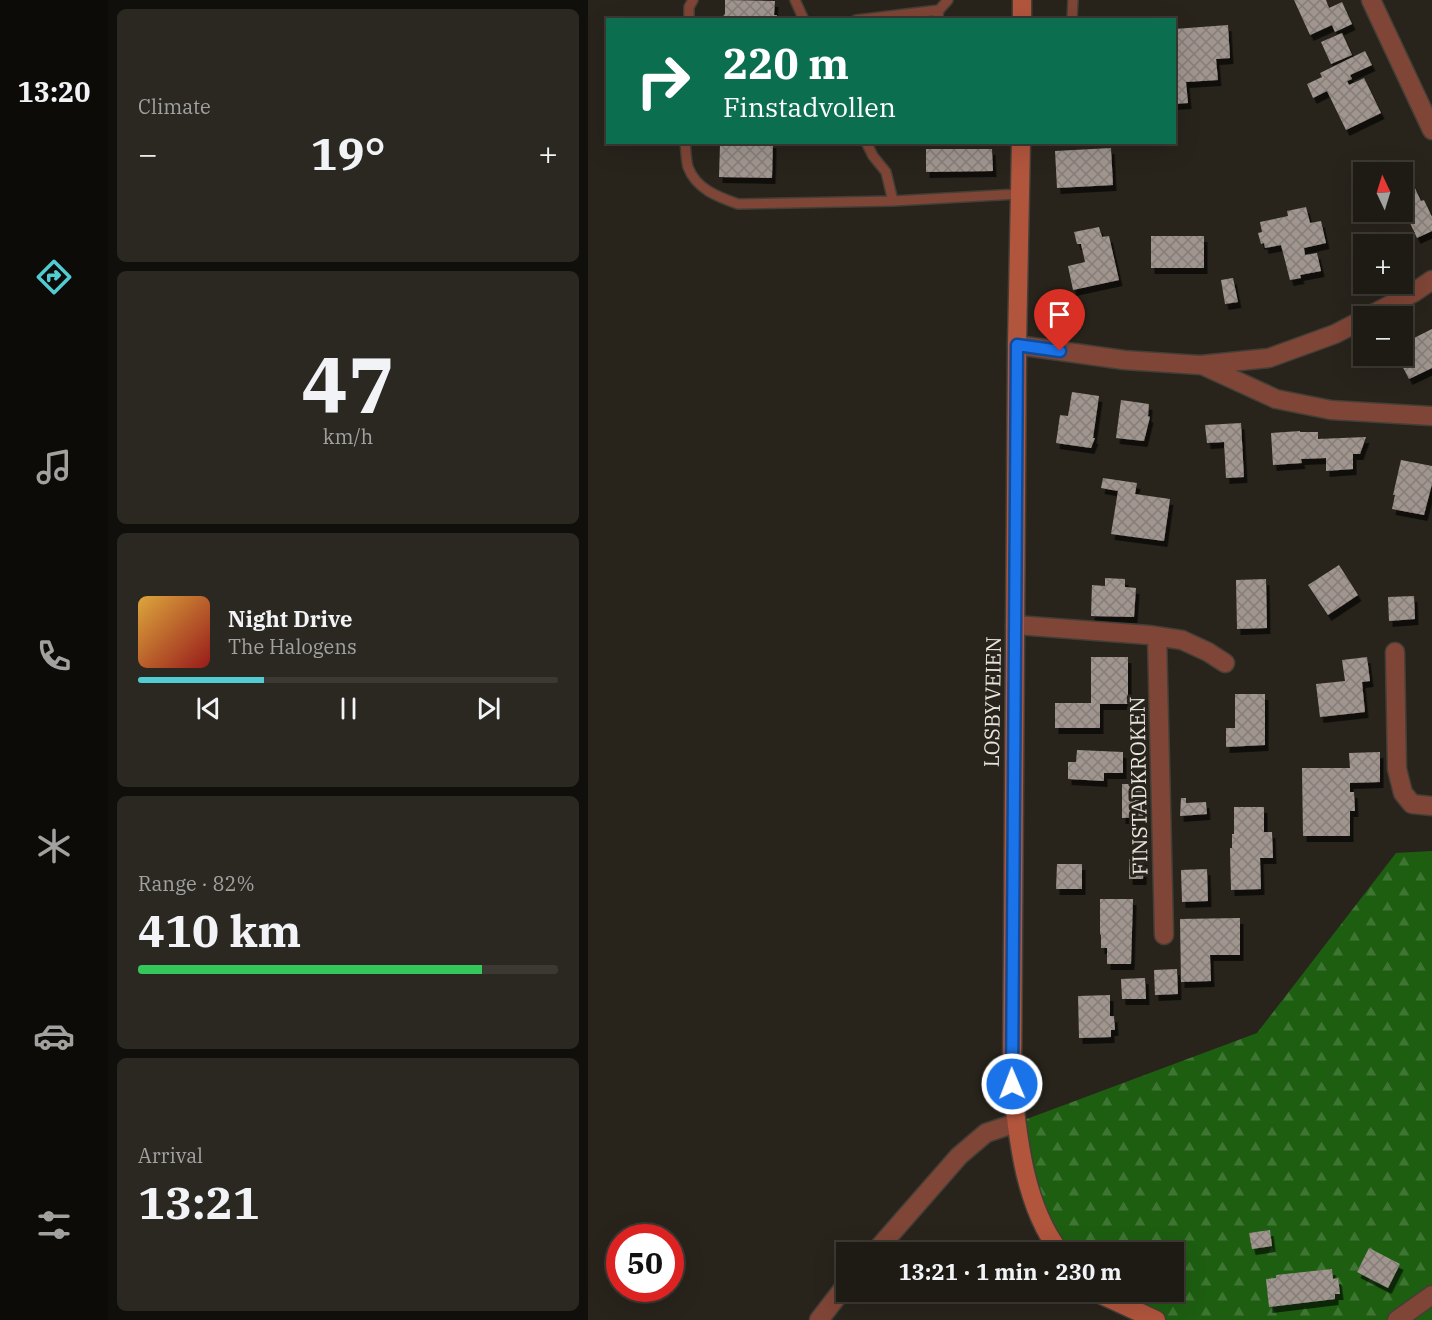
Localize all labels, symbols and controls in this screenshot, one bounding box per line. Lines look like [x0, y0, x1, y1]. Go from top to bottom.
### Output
text: 220 m [723, 36, 849, 91]
icon: right [624, 42, 702, 120]
text: 13:20 [18, 74, 90, 109]
text: Finstadvollen [723, 89, 896, 124]
text: Climate [138, 93, 211, 120]
text: 19° [310, 124, 386, 182]
text: − [138, 132, 158, 175]
text: + [538, 132, 558, 175]
north arrow [1353, 162, 1413, 222]
map controls [1353, 162, 1413, 366]
button: + [1353, 234, 1413, 294]
icon: directions [33, 256, 75, 298]
pin [1034, 289, 1085, 351]
icon: arrive [1043, 298, 1076, 331]
button: − [1353, 306, 1413, 366]
text: 47 [301, 333, 395, 434]
text: km/h [323, 423, 373, 450]
icon: music [33, 446, 75, 488]
text: Night Drive [228, 604, 353, 633]
text: The Halogens [228, 633, 357, 660]
icon: phone [33, 635, 75, 677]
street label: LOSBYVEIEN [977, 636, 1007, 768]
icon: previous [192, 692, 225, 725]
icon: pause [332, 692, 365, 725]
icon: next [472, 692, 505, 725]
street label: FINSTADKROKEN [1122, 696, 1154, 876]
icon: climate [33, 825, 75, 867]
text: Range · 82% [138, 870, 255, 897]
text: 410 km [138, 901, 301, 959]
icon: car [33, 1015, 75, 1057]
position arrow [980, 1052, 1044, 1116]
text: Arrival [138, 1142, 203, 1169]
text: 13:21 [138, 1173, 260, 1231]
icon: filters [33, 1204, 75, 1246]
speed limit sign: 50 [606, 1224, 684, 1302]
text: 13:21 · 1 min · 230 m [898, 1257, 1122, 1286]

